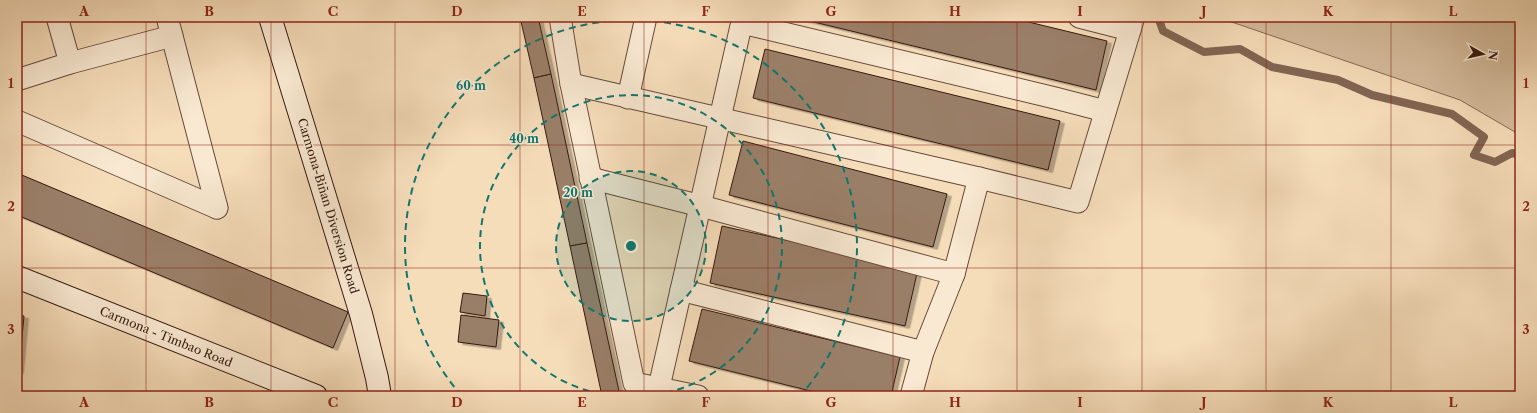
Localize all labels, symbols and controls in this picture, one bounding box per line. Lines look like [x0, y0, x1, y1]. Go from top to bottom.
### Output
text: A [78, 3, 90, 19]
text: B [204, 3, 214, 19]
text: C [328, 3, 338, 19]
text: D [451, 3, 463, 19]
text: E [577, 3, 587, 19]
text: F [702, 3, 711, 19]
text: G [825, 3, 837, 19]
text: H [949, 3, 961, 19]
text: I [1077, 3, 1083, 19]
text: J [1199, 3, 1207, 19]
text: K [1323, 3, 1334, 19]
text: L [1449, 3, 1458, 19]
north arrow [1463, 34, 1503, 74]
text: N [1485, 50, 1500, 62]
text: 1 [8, 75, 14, 91]
text: 1 [1523, 75, 1529, 91]
text: 60 m [456, 78, 486, 93]
street label: Carmona-Biñan Diversion Road [295, 116, 363, 296]
text: 40 m [509, 131, 539, 146]
text: 20 m [563, 185, 593, 200]
text: 2 [7, 198, 15, 214]
text: 2 [1522, 198, 1530, 214]
centre of rings [624, 239, 638, 253]
street label: Carmona - Timbao Road [98, 303, 235, 370]
text: 3 [7, 321, 15, 337]
text: 3 [1522, 321, 1530, 337]
text: A [78, 394, 90, 410]
text: B [204, 394, 214, 410]
text: C [328, 394, 338, 410]
text: D [451, 394, 463, 410]
text: E [577, 394, 587, 410]
text: F [702, 394, 711, 410]
text: G [825, 394, 837, 410]
text: H [949, 394, 961, 410]
text: I [1077, 394, 1083, 410]
text: J [1199, 394, 1207, 410]
text: K [1323, 394, 1334, 410]
text: L [1449, 394, 1458, 410]

